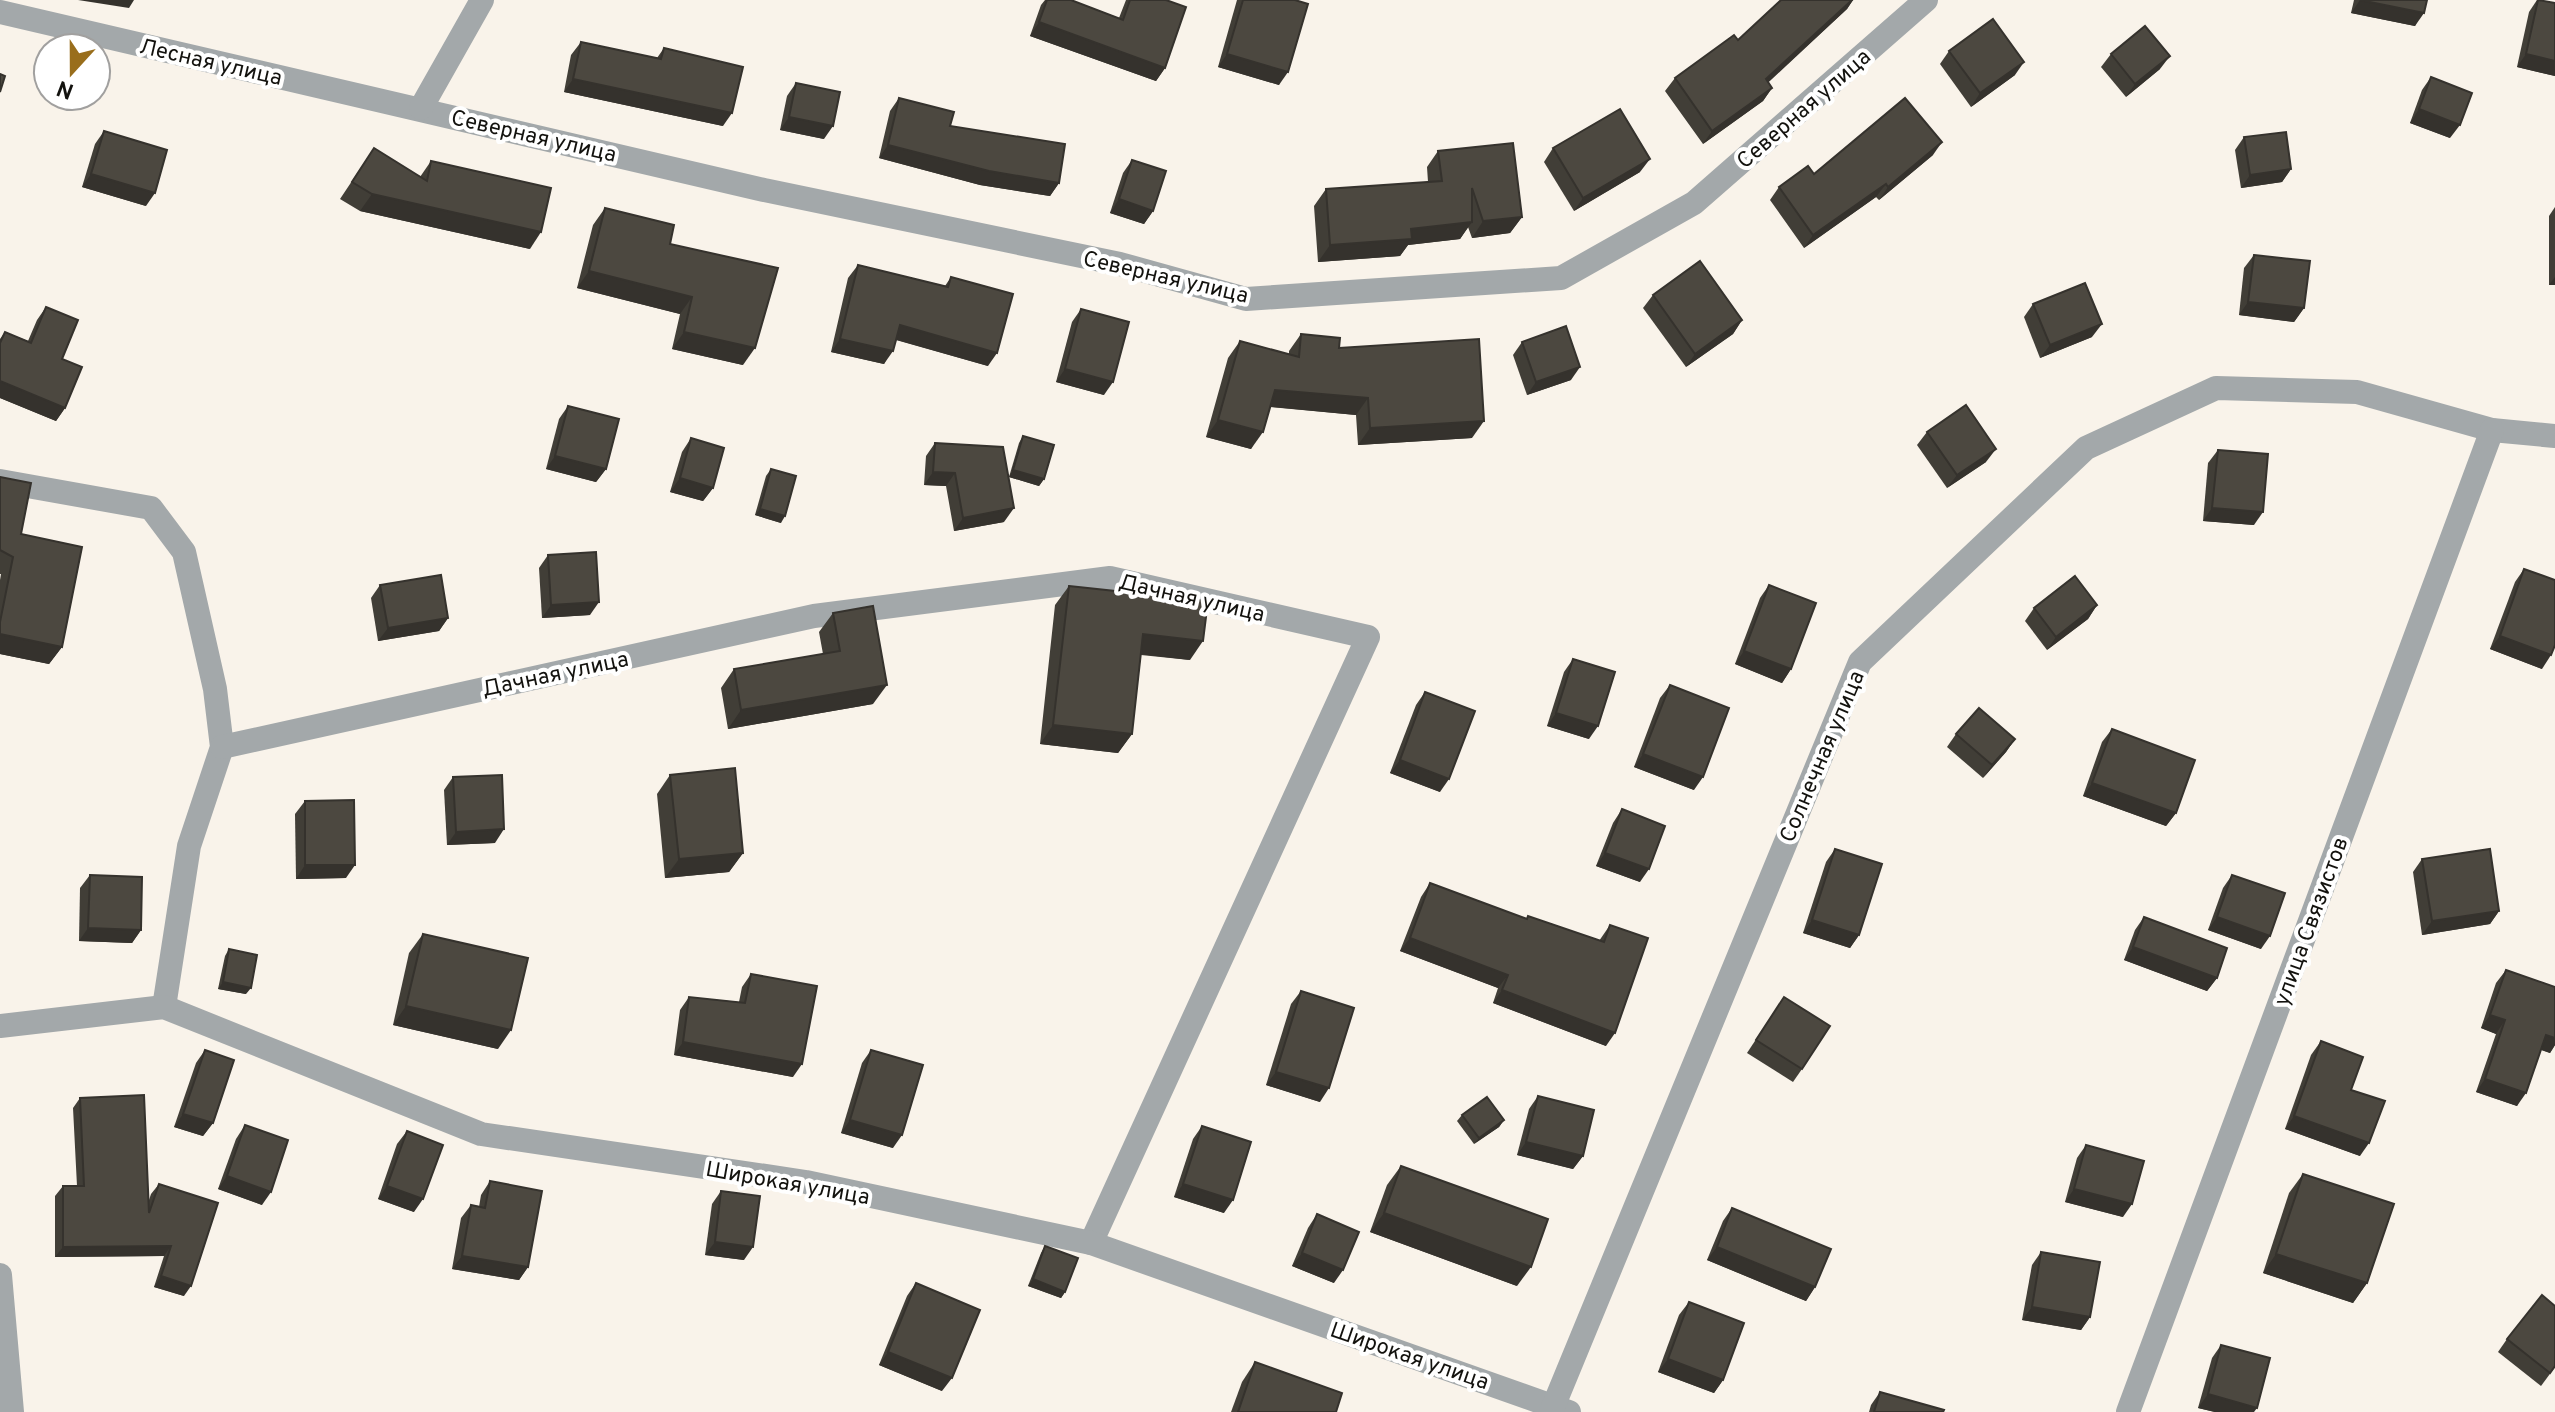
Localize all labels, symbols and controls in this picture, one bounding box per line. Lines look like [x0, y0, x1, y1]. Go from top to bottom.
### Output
north arrow [32, 32, 112, 112]
street label: Лесная улица [136, 34, 285, 93]
street label: Северная улица [1732, 44, 1877, 175]
text: N [54, 73, 78, 104]
street label: Северная улица [448, 105, 619, 170]
street label: Северная улица [1080, 246, 1251, 311]
street label: Дачная улица [1116, 570, 1267, 629]
street label: Дачная улица [480, 647, 631, 704]
street label: Солнечная улица [1775, 667, 1872, 847]
street label: улица Связистов [2269, 834, 2355, 1010]
street label: Широкая улица [703, 1157, 872, 1212]
street label: Широкая улица [1326, 1318, 1492, 1397]

